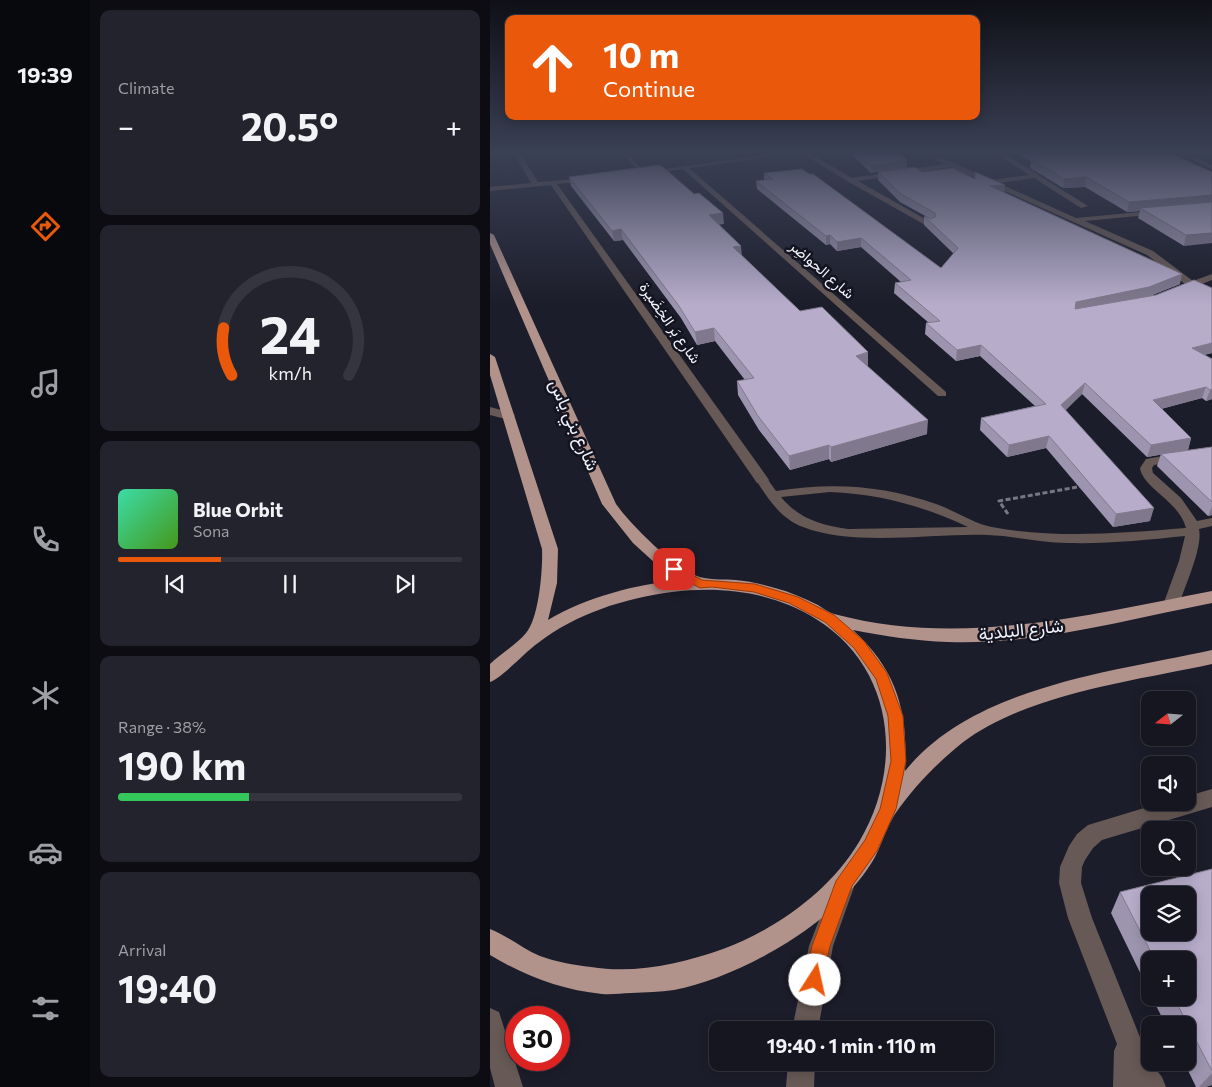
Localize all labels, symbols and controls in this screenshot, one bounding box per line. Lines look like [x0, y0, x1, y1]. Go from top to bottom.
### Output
text: 10 m [603, 32, 679, 75]
icon: ahead [520, 35, 585, 100]
text: 19:39 [17, 61, 73, 88]
text: Continue [603, 75, 695, 102]
text: Climate [118, 78, 174, 97]
text: 20.5° [241, 102, 338, 149]
text: − [118, 109, 134, 143]
text: + [446, 109, 462, 143]
icon: directions [28, 209, 63, 244]
street label: شارع الحواضِر [784, 236, 859, 305]
street label: شارع بَر الخِضَيرة [634, 279, 705, 368]
text: 24 [260, 301, 320, 365]
text: km/h [268, 362, 312, 384]
icon: music [28, 366, 63, 401]
street label: شارع بني ياس [540, 375, 605, 476]
text: Blue Orbit [193, 498, 283, 521]
text: Sona [193, 521, 229, 540]
icon: phone [28, 522, 63, 557]
pin [653, 548, 695, 590]
icon: arrive [660, 555, 688, 583]
icon: previous [161, 570, 189, 598]
icon: pause [276, 570, 304, 598]
icon: next [391, 570, 419, 598]
street label: شارع البلدية [977, 614, 1065, 646]
icon: climate [28, 678, 63, 713]
north arrow [1141, 691, 1196, 746]
map controls [1141, 691, 1196, 1071]
text: Range · 38% [118, 717, 206, 736]
text: 190 km [118, 741, 246, 788]
button: sound [1141, 756, 1196, 811]
button: search [1141, 821, 1196, 876]
icon: car [28, 835, 63, 870]
button: layers [1141, 886, 1196, 941]
text: Arrival [118, 940, 166, 959]
button: + [1141, 951, 1196, 1006]
position arrow [788, 953, 840, 1005]
text: 19:40 [118, 964, 217, 1011]
icon: filters [28, 991, 63, 1026]
speed limit sign: 30 [505, 1006, 570, 1071]
button: − [1141, 1016, 1196, 1071]
text: 19:40 · 1 min · 110 m [767, 1034, 936, 1057]

